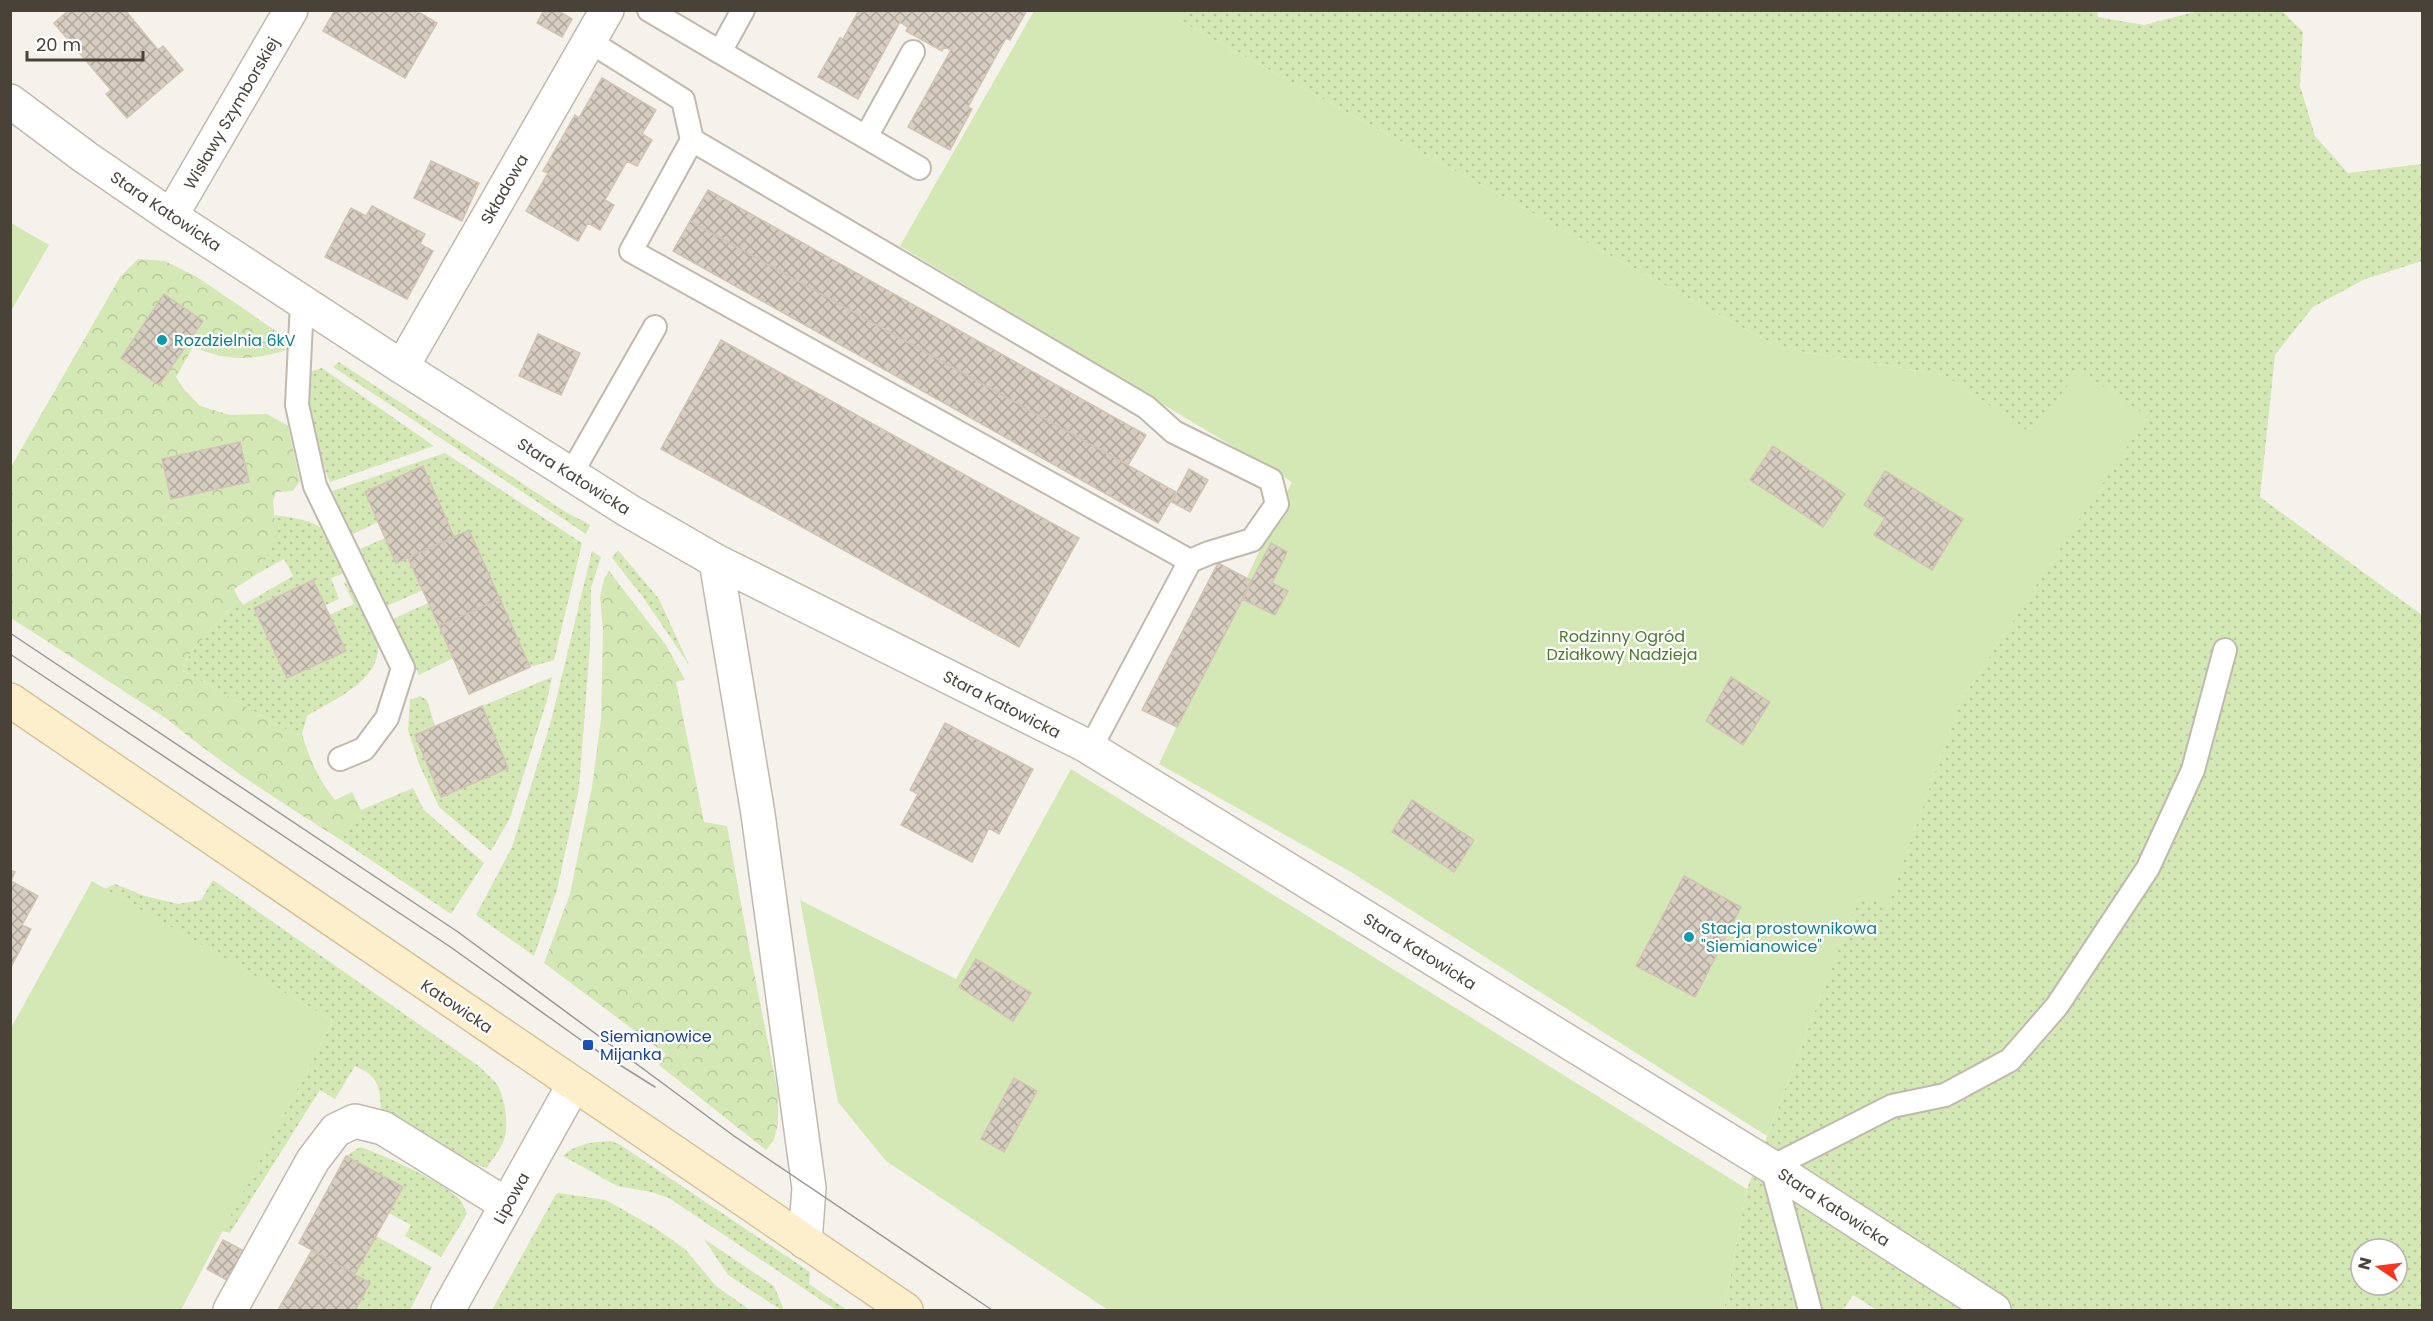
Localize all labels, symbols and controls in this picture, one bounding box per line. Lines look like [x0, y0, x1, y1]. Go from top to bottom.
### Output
scale bar [27, 24, 142, 62]
text: 20 m [36, 32, 81, 57]
street label: Wisławy Szymborskiej [178, 33, 285, 194]
street label: Składowa [475, 150, 534, 229]
street label: Stara Katowicka [106, 166, 226, 257]
place label: Rozdzielnia 6kV [174, 329, 296, 352]
marker: Rozdzielnia 6kV [155, 333, 169, 347]
street label: Stara Katowicka [513, 432, 635, 520]
park label: Rodzinny Ogród Działkowy Nadzieja [1546, 625, 1698, 666]
street label: Stara Katowicka [939, 665, 1065, 744]
street label: Stara Katowicka [1359, 907, 1481, 995]
place label: Stacja prostownikowa "Siemianowice" [1701, 917, 1877, 958]
marker: Stacja prostownikowa "Siemianowice" [1682, 930, 1696, 944]
street label: Katowicka [416, 974, 497, 1039]
place label: Siemianowice Mijanka [600, 1025, 712, 1066]
marker: Siemianowice Mijanka [581, 1038, 595, 1052]
street label: Stara Katowicka [1773, 1163, 1894, 1252]
street label: Lipowa [488, 1168, 535, 1228]
north arrow [2349, 1237, 2409, 1297]
text: N [2352, 1255, 2378, 1272]

